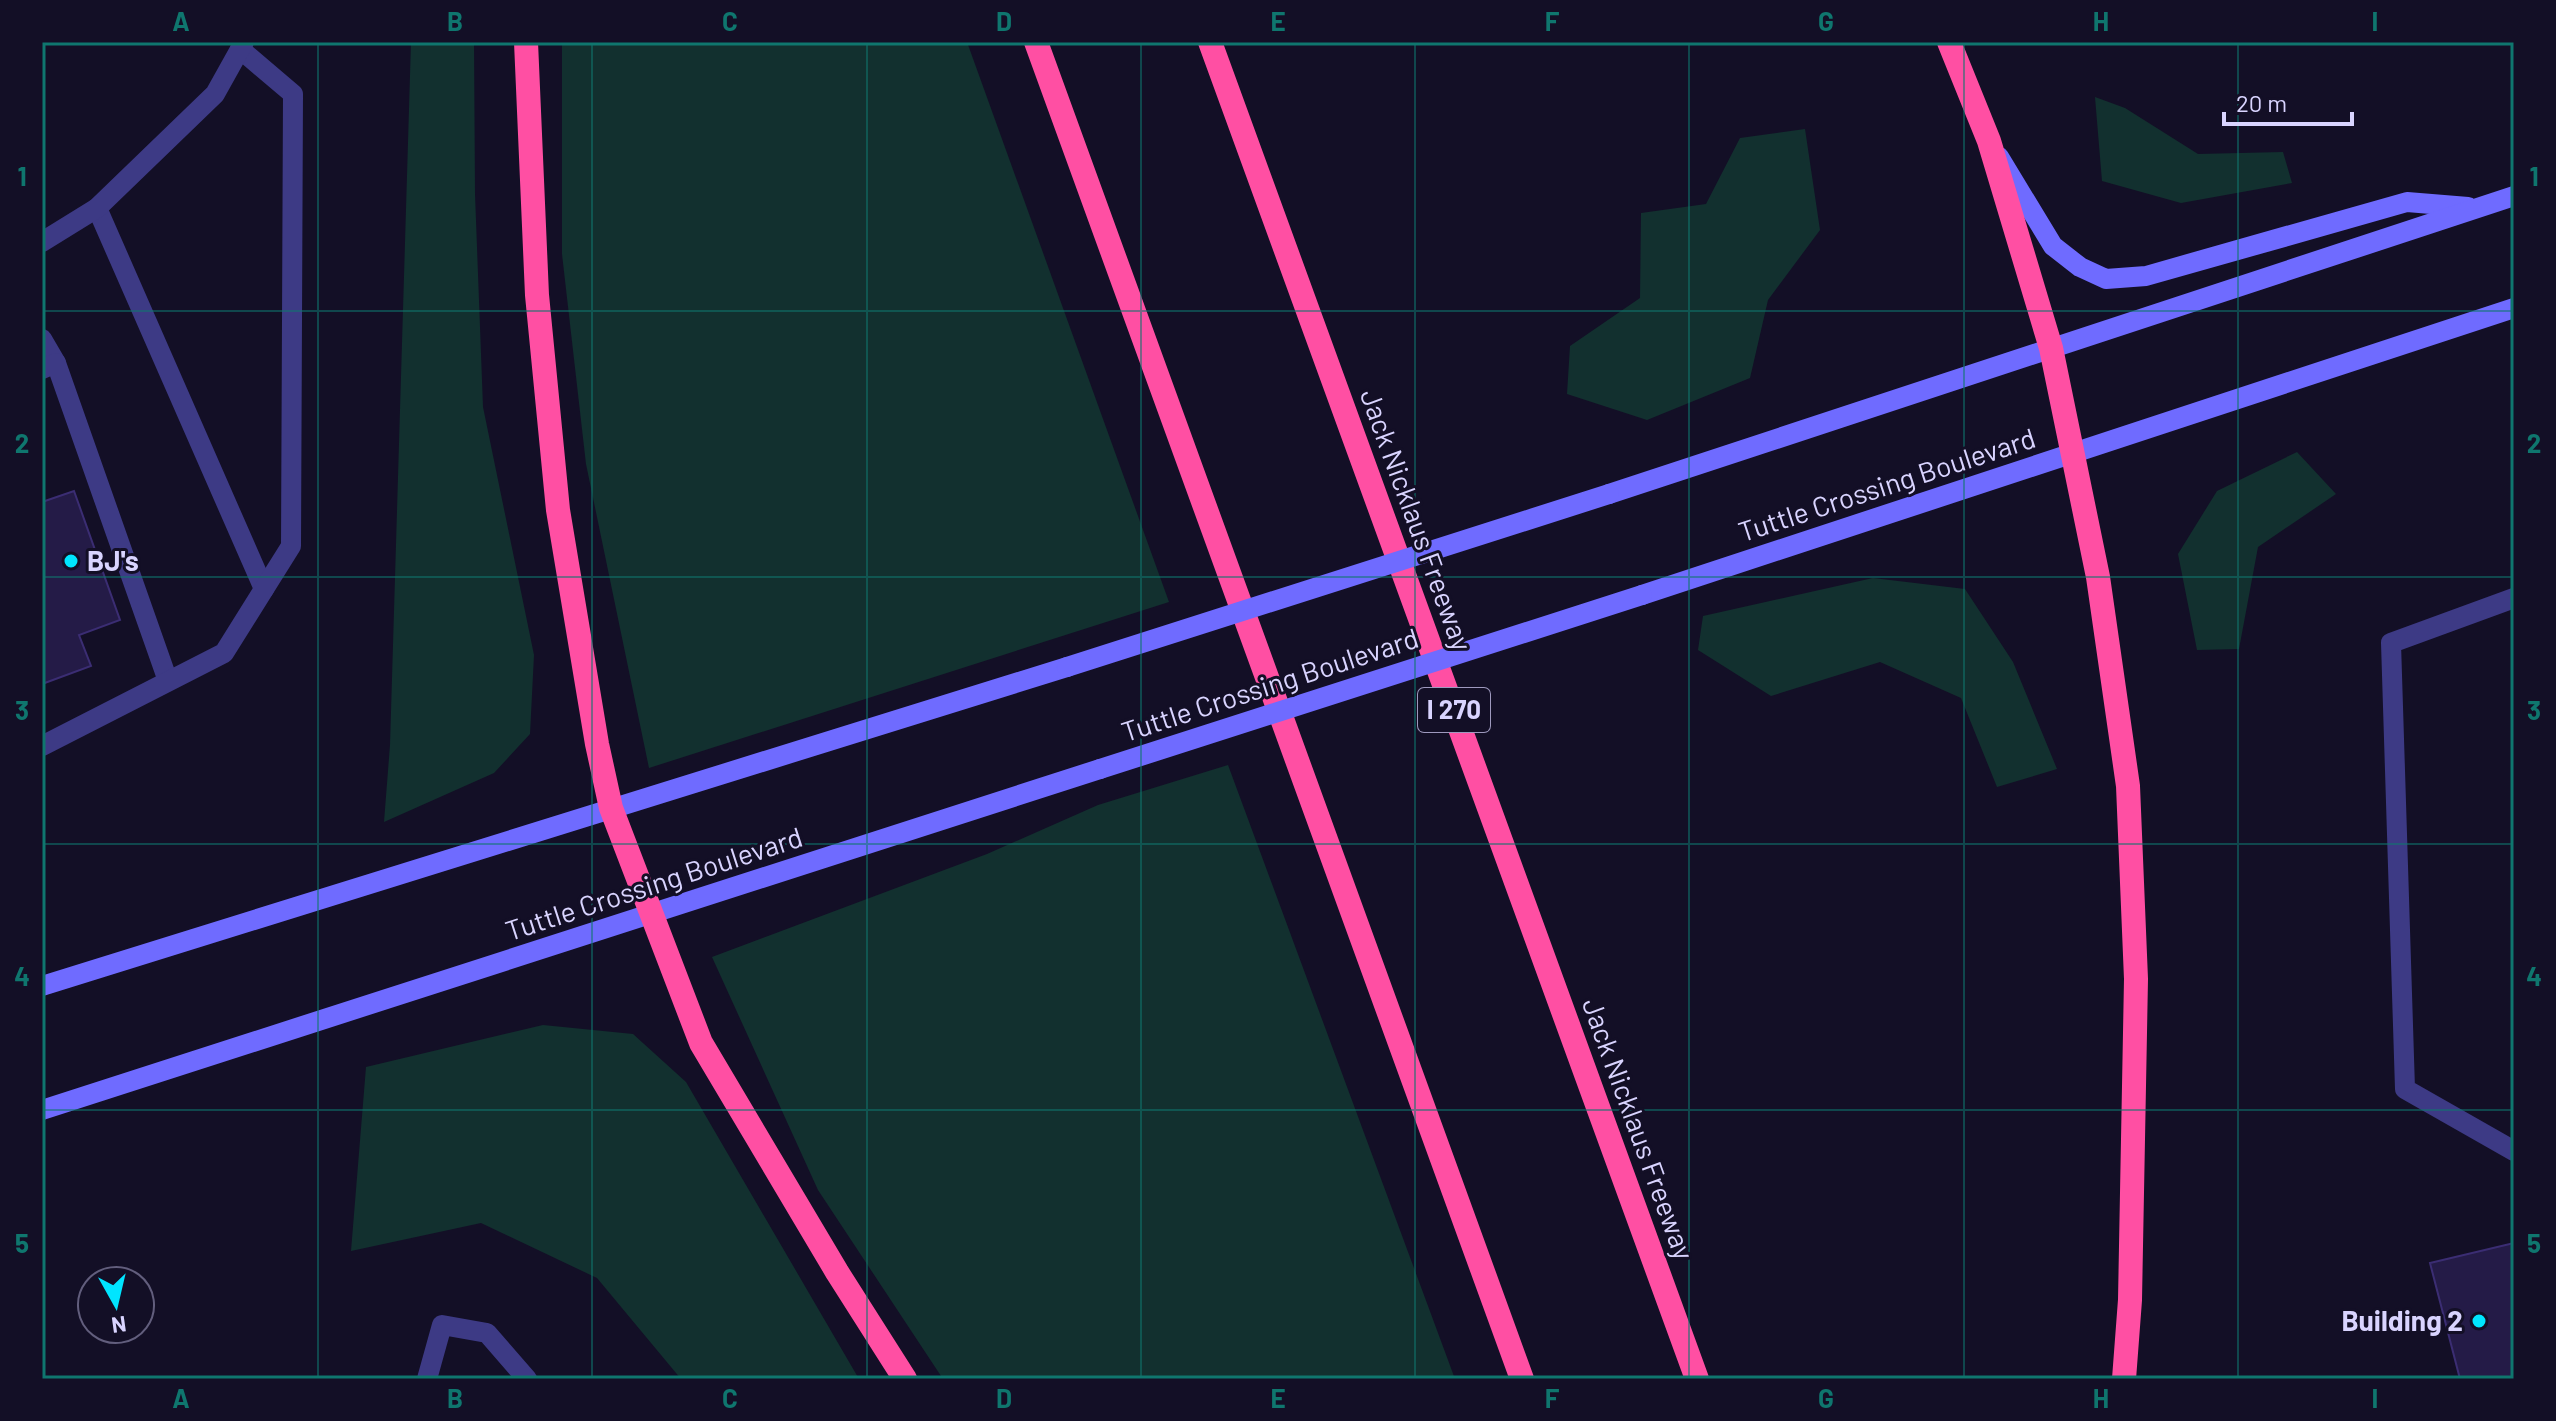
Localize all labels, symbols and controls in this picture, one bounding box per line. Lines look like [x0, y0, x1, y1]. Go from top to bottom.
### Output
text: A [172, 5, 190, 36]
text: B [447, 5, 463, 36]
text: C [722, 5, 738, 36]
text: D [996, 5, 1012, 36]
text: E [1270, 5, 1286, 36]
text: F [1545, 5, 1560, 36]
text: G [1818, 5, 1834, 36]
text: H [2093, 5, 2109, 36]
text: I [2372, 5, 2378, 36]
scale bar [2224, 76, 2352, 126]
text: 20 m [2236, 88, 2287, 117]
text: 1 [17, 160, 27, 191]
text: 1 [2529, 160, 2539, 191]
street label: Jack Nicklaus Freeway [1354, 384, 1480, 655]
street label: Tuttle Crossing Boulevard [1734, 420, 2039, 548]
text: 2 [15, 427, 29, 458]
text: 2 [2527, 427, 2541, 458]
place label: BJ's [87, 543, 139, 577]
marker: BJ's [62, 552, 80, 570]
street label: Tuttle Crossing Boulevard [1117, 620, 1422, 748]
road number: I 270 [1418, 688, 1490, 732]
text: 3 [15, 694, 29, 725]
text: 3 [2527, 694, 2541, 725]
street label: Tuttle Crossing Boulevard [501, 819, 806, 947]
text: 4 [14, 960, 30, 991]
text: 4 [2526, 960, 2542, 991]
street label: Jack Nicklaus Freeway [1576, 993, 1702, 1264]
text: 5 [15, 1227, 29, 1258]
text: 5 [2527, 1227, 2541, 1258]
north arrow [76, 1265, 156, 1345]
place label: Building 2 [2341, 1303, 2463, 1337]
text: N [110, 1312, 128, 1340]
marker: Building 2 [2470, 1312, 2488, 1330]
text: A [172, 1382, 190, 1413]
text: B [447, 1382, 463, 1413]
text: C [722, 1382, 738, 1413]
text: D [996, 1382, 1012, 1413]
text: E [1270, 1382, 1286, 1413]
text: F [1545, 1382, 1560, 1413]
text: G [1818, 1382, 1834, 1413]
text: H [2093, 1382, 2109, 1413]
text: I [2372, 1382, 2378, 1413]

